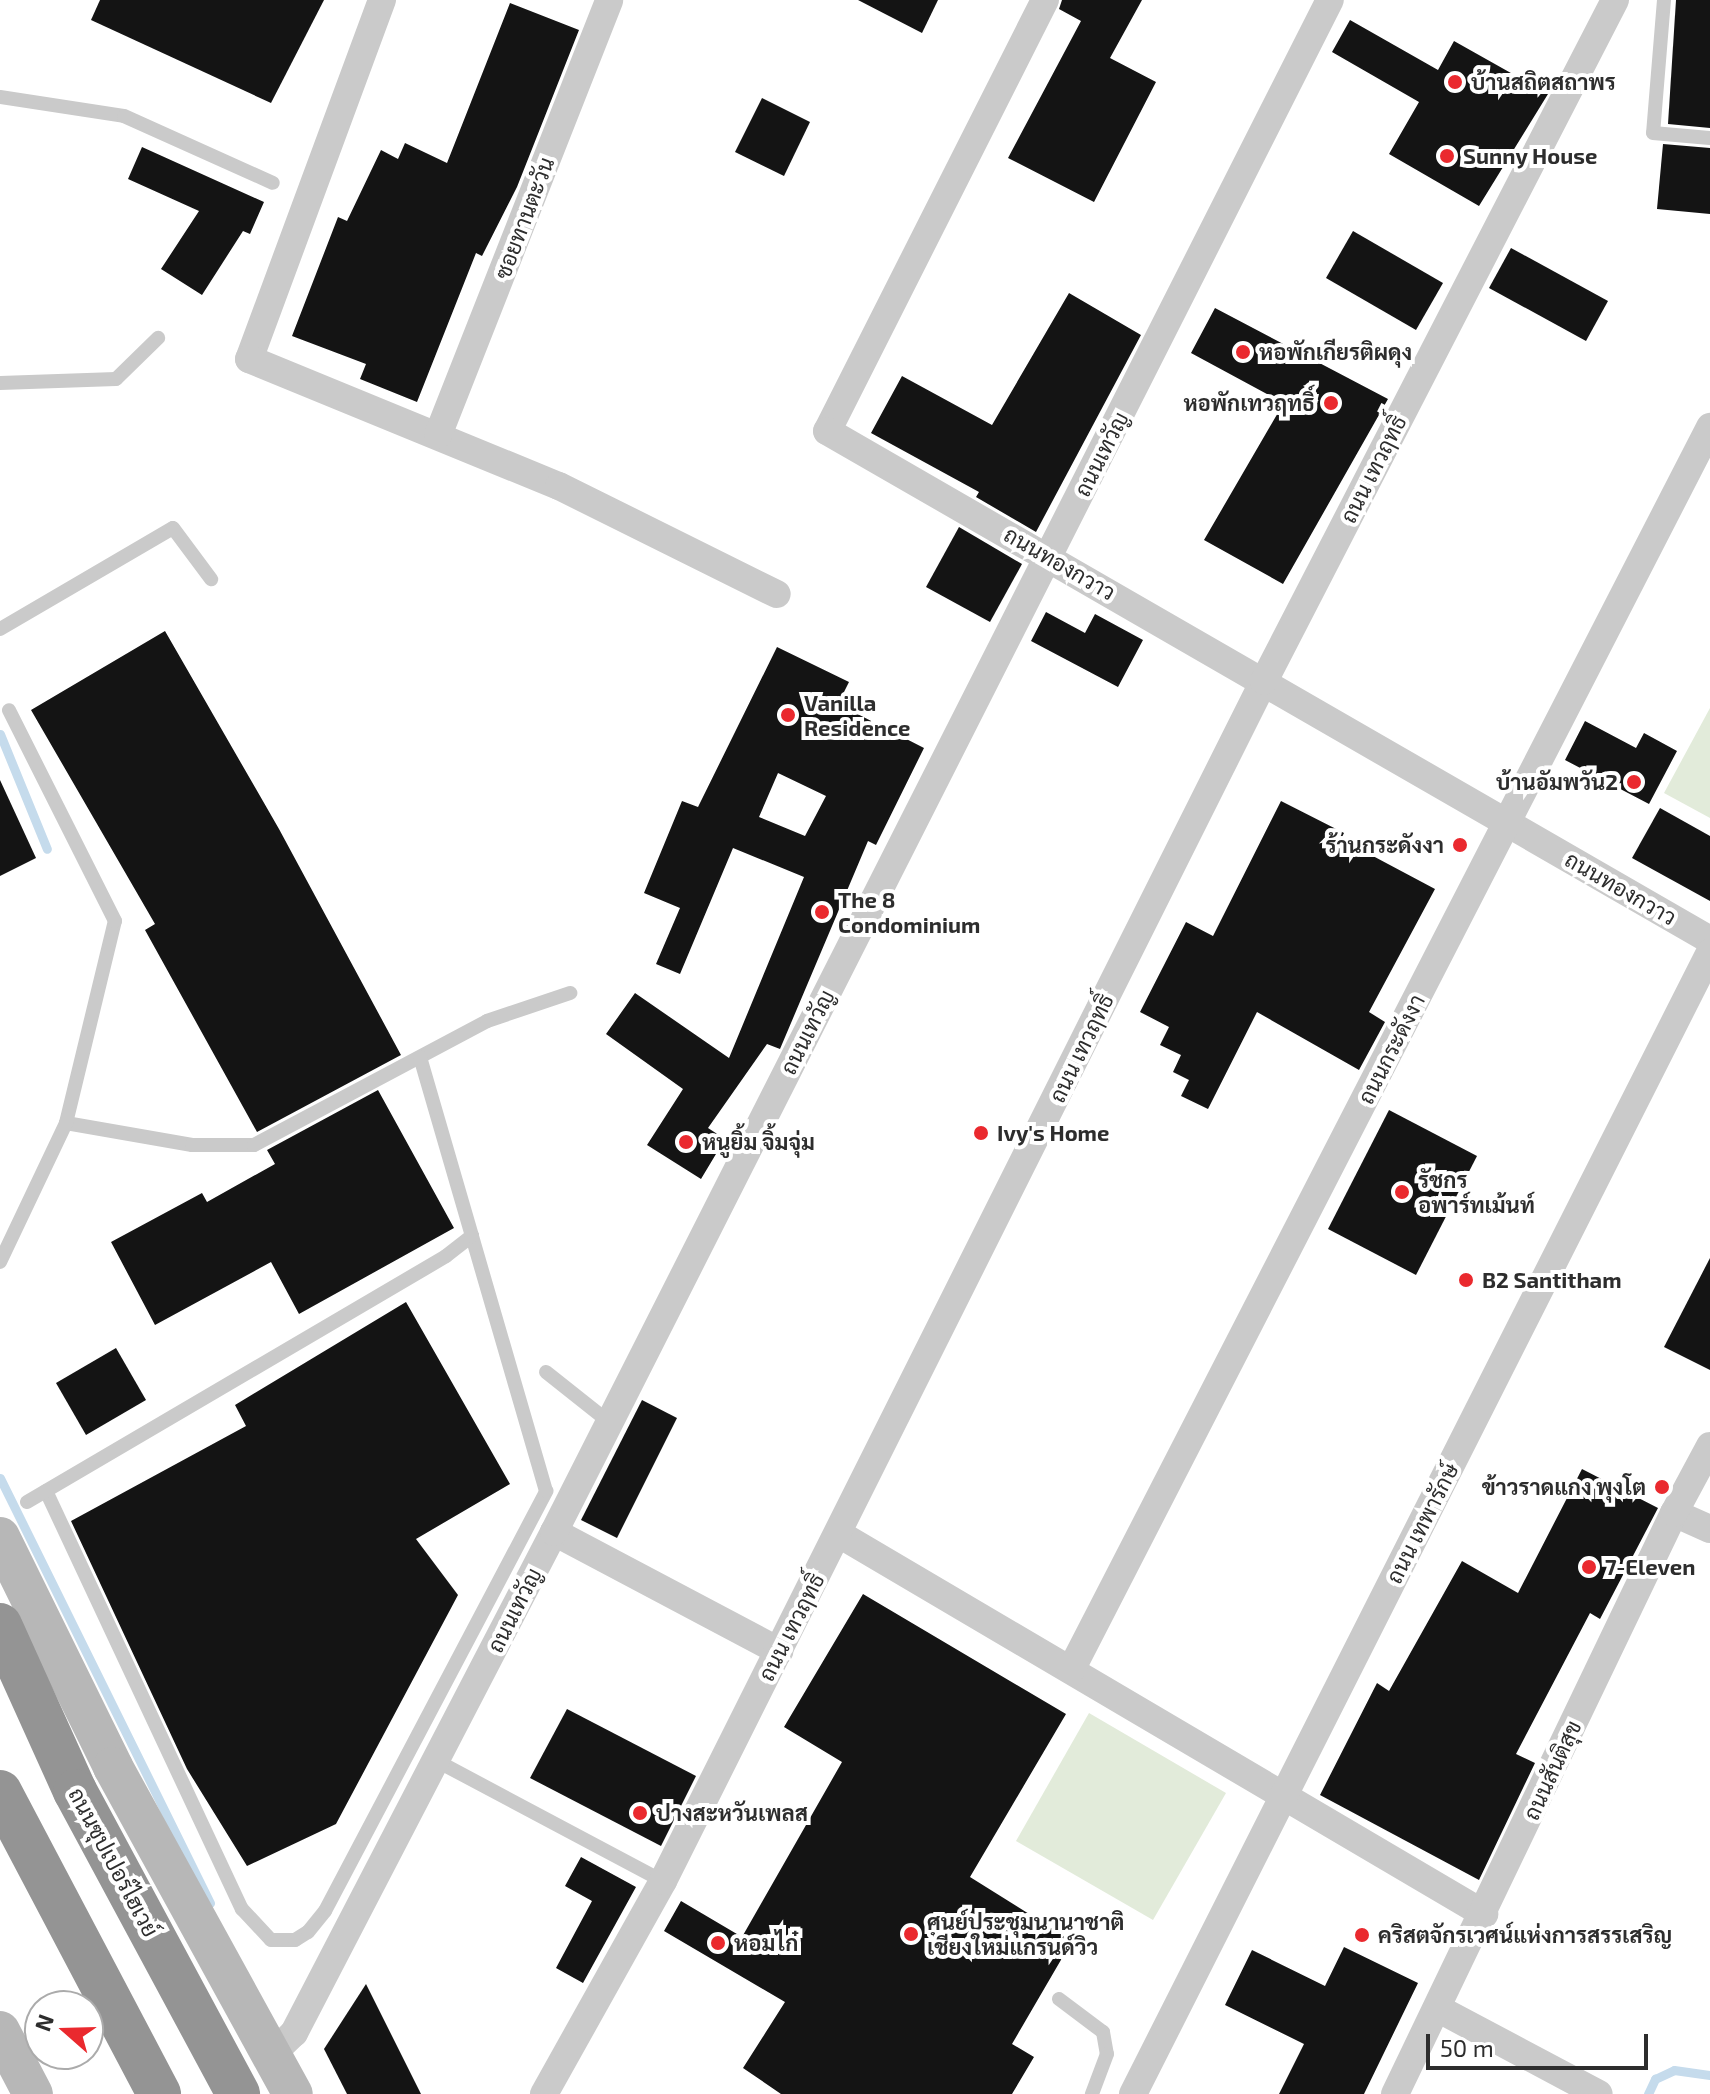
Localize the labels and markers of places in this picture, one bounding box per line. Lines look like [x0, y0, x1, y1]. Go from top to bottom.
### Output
place label: บ้านสถิตสถาพร [1471, 69, 1616, 95]
marker: บ้านสถิตสถาพร [1446, 73, 1464, 91]
place label: Sunny House [1463, 143, 1598, 169]
marker: Sunny House [1438, 147, 1456, 165]
place label: หอพักเกียรติผดุง [1259, 339, 1412, 365]
marker: หอพักเกียรติผดุง [1234, 343, 1252, 361]
place label: หอพักเทวฤทธิ์ [1183, 390, 1315, 416]
marker: หอพักเทวฤทธิ์ [1322, 394, 1340, 412]
place label: Vanilla Residence [804, 689, 911, 740]
marker: Vanilla Residence [779, 706, 797, 724]
place label: บ้านอัมพวัน2 [1496, 769, 1618, 795]
marker: บ้านอัมพวัน2 [1625, 773, 1643, 791]
place label: ร้านกระดังงา [1325, 832, 1444, 858]
marker: ร้านกระดังงา [1451, 836, 1469, 854]
place label: The 8 Condominium [838, 886, 980, 938]
marker: The 8 Condominium [813, 903, 831, 921]
place label: Ivy's Home [997, 1120, 1109, 1146]
marker: Ivy's Home [972, 1124, 990, 1142]
place label: หนูยิ้ม จิ้มจุ่ม [702, 1129, 815, 1155]
marker: หนูยิ้ม จิ้มจุ่ม [677, 1133, 695, 1151]
place label: รัชกร อพาร์ทเม้นท์ [1418, 1166, 1535, 1218]
marker: รัชกร อพาร์ทเม้นท์ [1393, 1183, 1411, 1201]
place label: B2 Santitham [1482, 1267, 1622, 1293]
marker: B2 Santitham [1457, 1271, 1475, 1289]
place label: ข้าวราดแกง พุงโต [1482, 1474, 1646, 1500]
marker: ข้าวราดแกง พุงโต [1653, 1478, 1671, 1496]
place label: 7-Eleven [1605, 1554, 1695, 1580]
marker: 7-Eleven [1580, 1558, 1598, 1576]
place label: ปางสะหวันเพลส [656, 1800, 808, 1826]
marker: ปางสะหวันเพลส [631, 1804, 649, 1822]
place label: ศูนย์ประชุมนานาชาติ เชียงใหม่แกรนด์วิว [927, 1908, 1124, 1960]
place label: คริสตจักรเวศน์แห่งการสรรเสริญ [1378, 1922, 1672, 1948]
marker: ศูนย์ประชุมนานาชาติ เชียงใหม่แกรนด์วิว [902, 1925, 920, 1943]
marker: คริสตจักรเวศน์แห่งการสรรเสริญ [1353, 1926, 1371, 1944]
place label: หอมไก๋ [734, 1930, 798, 1956]
marker: หอมไก๋ [709, 1934, 727, 1952]

